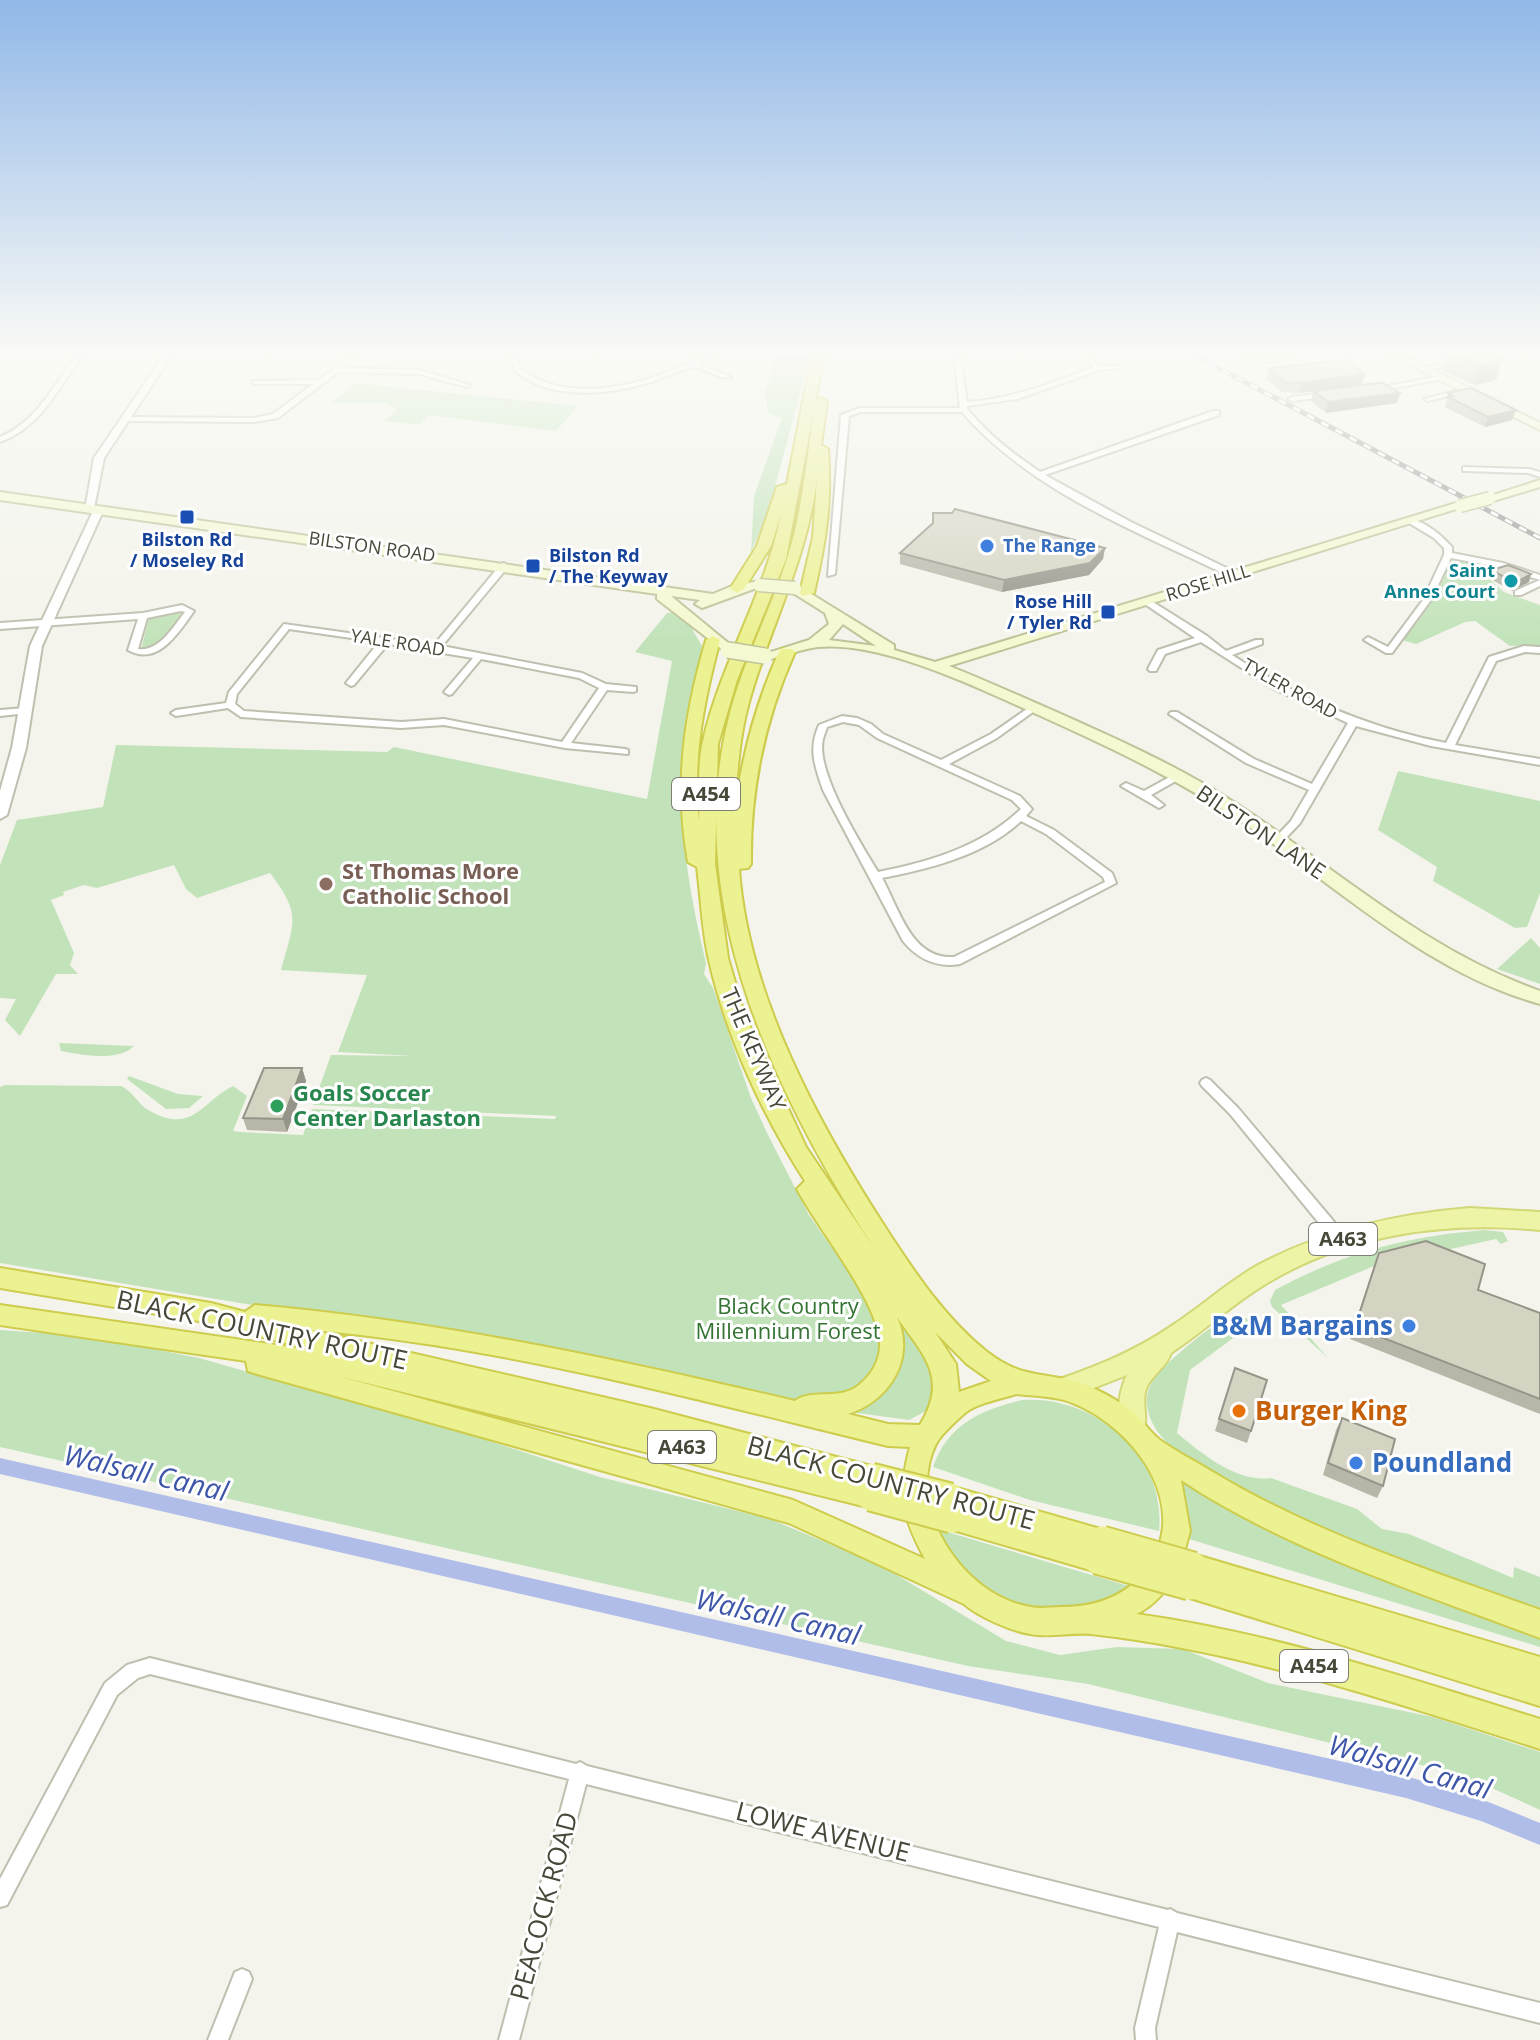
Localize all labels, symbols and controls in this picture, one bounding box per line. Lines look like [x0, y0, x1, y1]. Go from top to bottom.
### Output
marker: Bilston Rd / Moseley Rd [178, 508, 196, 526]
street label: BILSTON ROAD [307, 525, 437, 567]
place label: Bilston Rd / Moseley Rd [130, 527, 244, 572]
place label: The Range [1003, 533, 1096, 557]
marker: The Range [978, 537, 996, 555]
place label: Bilston Rd / The Keyway [549, 543, 669, 588]
marker: Bilston Rd / The Keyway [524, 557, 542, 575]
street label: ROSE HILL [1163, 558, 1253, 606]
place label: Saint Annes Court [1384, 558, 1495, 603]
marker: Saint Annes Court [1502, 572, 1520, 590]
place label: Rose Hill / Tyler Rd [1007, 589, 1092, 634]
marker: Rose Hill / Tyler Rd [1099, 603, 1117, 621]
street label: YALE ROAD [349, 623, 447, 661]
street label: TYLER ROAD [1239, 652, 1342, 724]
street label: BILSTON LANE [1191, 777, 1332, 885]
road number: A454 [672, 778, 740, 810]
place label: St Thomas More Catholic School [342, 855, 519, 910]
marker: St Thomas More Catholic School [317, 875, 335, 893]
street label: THE KEYWAY [716, 983, 795, 1115]
place label: Goals Soccer Center Darlaston [293, 1077, 481, 1132]
marker: Goals Soccer Center Darlaston [268, 1097, 286, 1115]
road number: A463 [1309, 1223, 1377, 1255]
street label: BLACK COUNTRY ROUTE [113, 1281, 411, 1377]
park label: Black Country Millennium Forest [695, 1290, 881, 1345]
place label: B&M Bargains [1211, 1307, 1393, 1343]
marker: B&M Bargains [1400, 1317, 1418, 1335]
place label: Burger King [1255, 1392, 1407, 1428]
marker: Burger King [1230, 1402, 1248, 1420]
street label: BLACK COUNTRY ROUTE [743, 1426, 1039, 1538]
road number: A463 [648, 1431, 716, 1463]
water label: Walsall Canal [60, 1435, 233, 1510]
place label: Poundland [1372, 1444, 1512, 1480]
marker: Poundland [1347, 1454, 1365, 1472]
water label: Walsall Canal [692, 1579, 865, 1654]
road number: A454 [1280, 1650, 1348, 1682]
water label: Walsall Canal [1325, 1725, 1497, 1808]
street label: LOWE AVENUE [732, 1792, 914, 1870]
street label: PEACOCK ROAD [501, 1808, 585, 2004]

